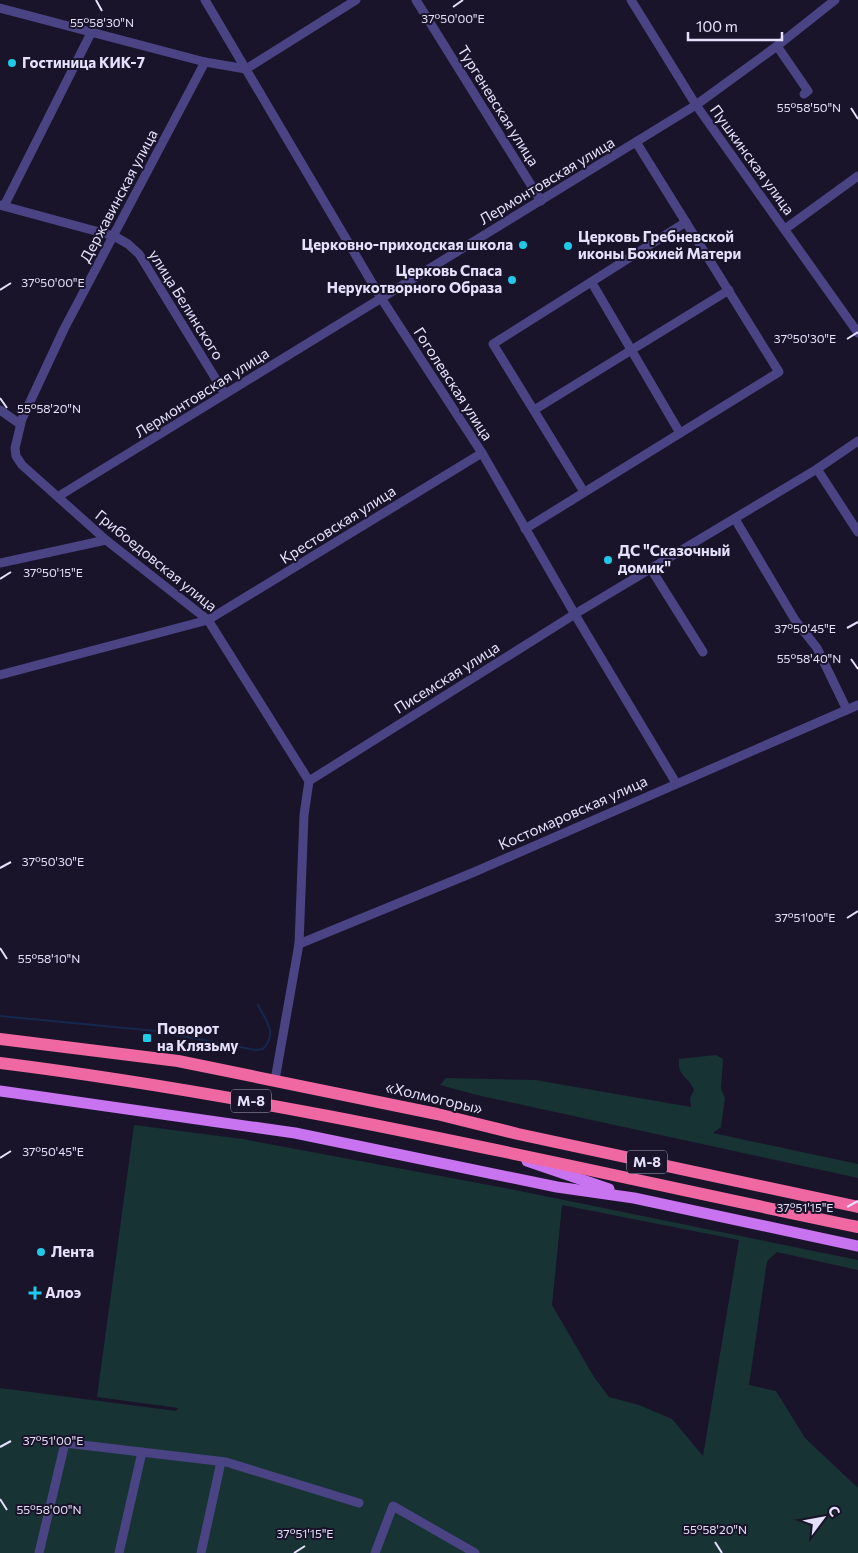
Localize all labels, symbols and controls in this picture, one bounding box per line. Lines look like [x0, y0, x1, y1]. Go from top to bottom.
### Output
scale bar [688, 10, 782, 42]
text: 37°50'00"E [421, 11, 485, 25]
text: 55°58'30"N [70, 15, 134, 29]
text: 100 m [696, 17, 738, 35]
street label: Тургеневская улица [454, 42, 543, 169]
place label: Гостиница КИК-7 [22, 53, 145, 71]
marker: Гостиница КИК-7 [6, 57, 18, 69]
text: 55°58'50"N [777, 100, 841, 114]
street label: Пушкинская улица [707, 101, 799, 218]
street label: Державинская улица [75, 126, 161, 265]
street label: Лермонтовская улица [475, 133, 618, 228]
place label: Церковь Гребневской иконы Божией Матери [578, 227, 741, 262]
place label: Церковно-приходская школа [301, 235, 513, 253]
marker: Церковно-приходская школа [517, 239, 529, 251]
marker: Церковь Гребневской иконы Божией Матери [562, 240, 574, 252]
street label: улица Белинского [146, 246, 228, 363]
place label: Церковь Спаса Нерукотворного Образа [327, 261, 502, 296]
marker: Церковь Спаса Нерукотворного Образа [506, 274, 518, 286]
text: 37°50'00"E [21, 275, 85, 289]
street label: Гоголевская улица [411, 324, 497, 443]
text: 37°50'30"E [774, 331, 836, 345]
street label: Лермонтовская улица [131, 343, 272, 441]
text: 55°58'20"N [17, 401, 81, 415]
street label: Крестовская улица [276, 481, 399, 567]
street label: Грибоедовская улица [92, 506, 221, 615]
place label: ДС "Сказочный домик" [618, 541, 730, 576]
marker: ДС "Сказочный домик" [602, 554, 614, 566]
text: 37°50'15"E [23, 565, 83, 579]
text: 37°50'45"E [774, 621, 836, 635]
street label: Писемская улица [390, 638, 502, 717]
text: 55°58'40"N [777, 651, 841, 665]
street label: Костомаровская улица [495, 771, 650, 853]
text: 37°50'30"E [22, 854, 84, 868]
text: 37°51'00"E [775, 910, 835, 924]
text: 55°58'10"N [18, 951, 80, 965]
place label: Поворот на Клязьму [157, 1019, 239, 1054]
marker: Поворот на Клязьму [141, 1032, 153, 1044]
street label: «Холмогоры» [384, 1077, 485, 1117]
road number: М-8 [231, 1090, 271, 1112]
text: 37°50'45"E [22, 1144, 84, 1158]
road number: М-8 [627, 1150, 667, 1174]
text: 37°51'15"E [777, 1200, 833, 1214]
place label: Лента [51, 1242, 94, 1260]
marker: Лента [35, 1246, 47, 1258]
place label: Алоэ [45, 1283, 81, 1301]
marker: Алоэ [29, 1287, 41, 1299]
text: 37°51'00"E [23, 1433, 83, 1447]
north arrow [798, 1493, 848, 1543]
text: 55°58'00"N [16, 1502, 82, 1516]
text: С [825, 1502, 844, 1519]
text: 55°58'20"N [683, 1522, 747, 1536]
text: 37°51'15"E [277, 1526, 333, 1540]

